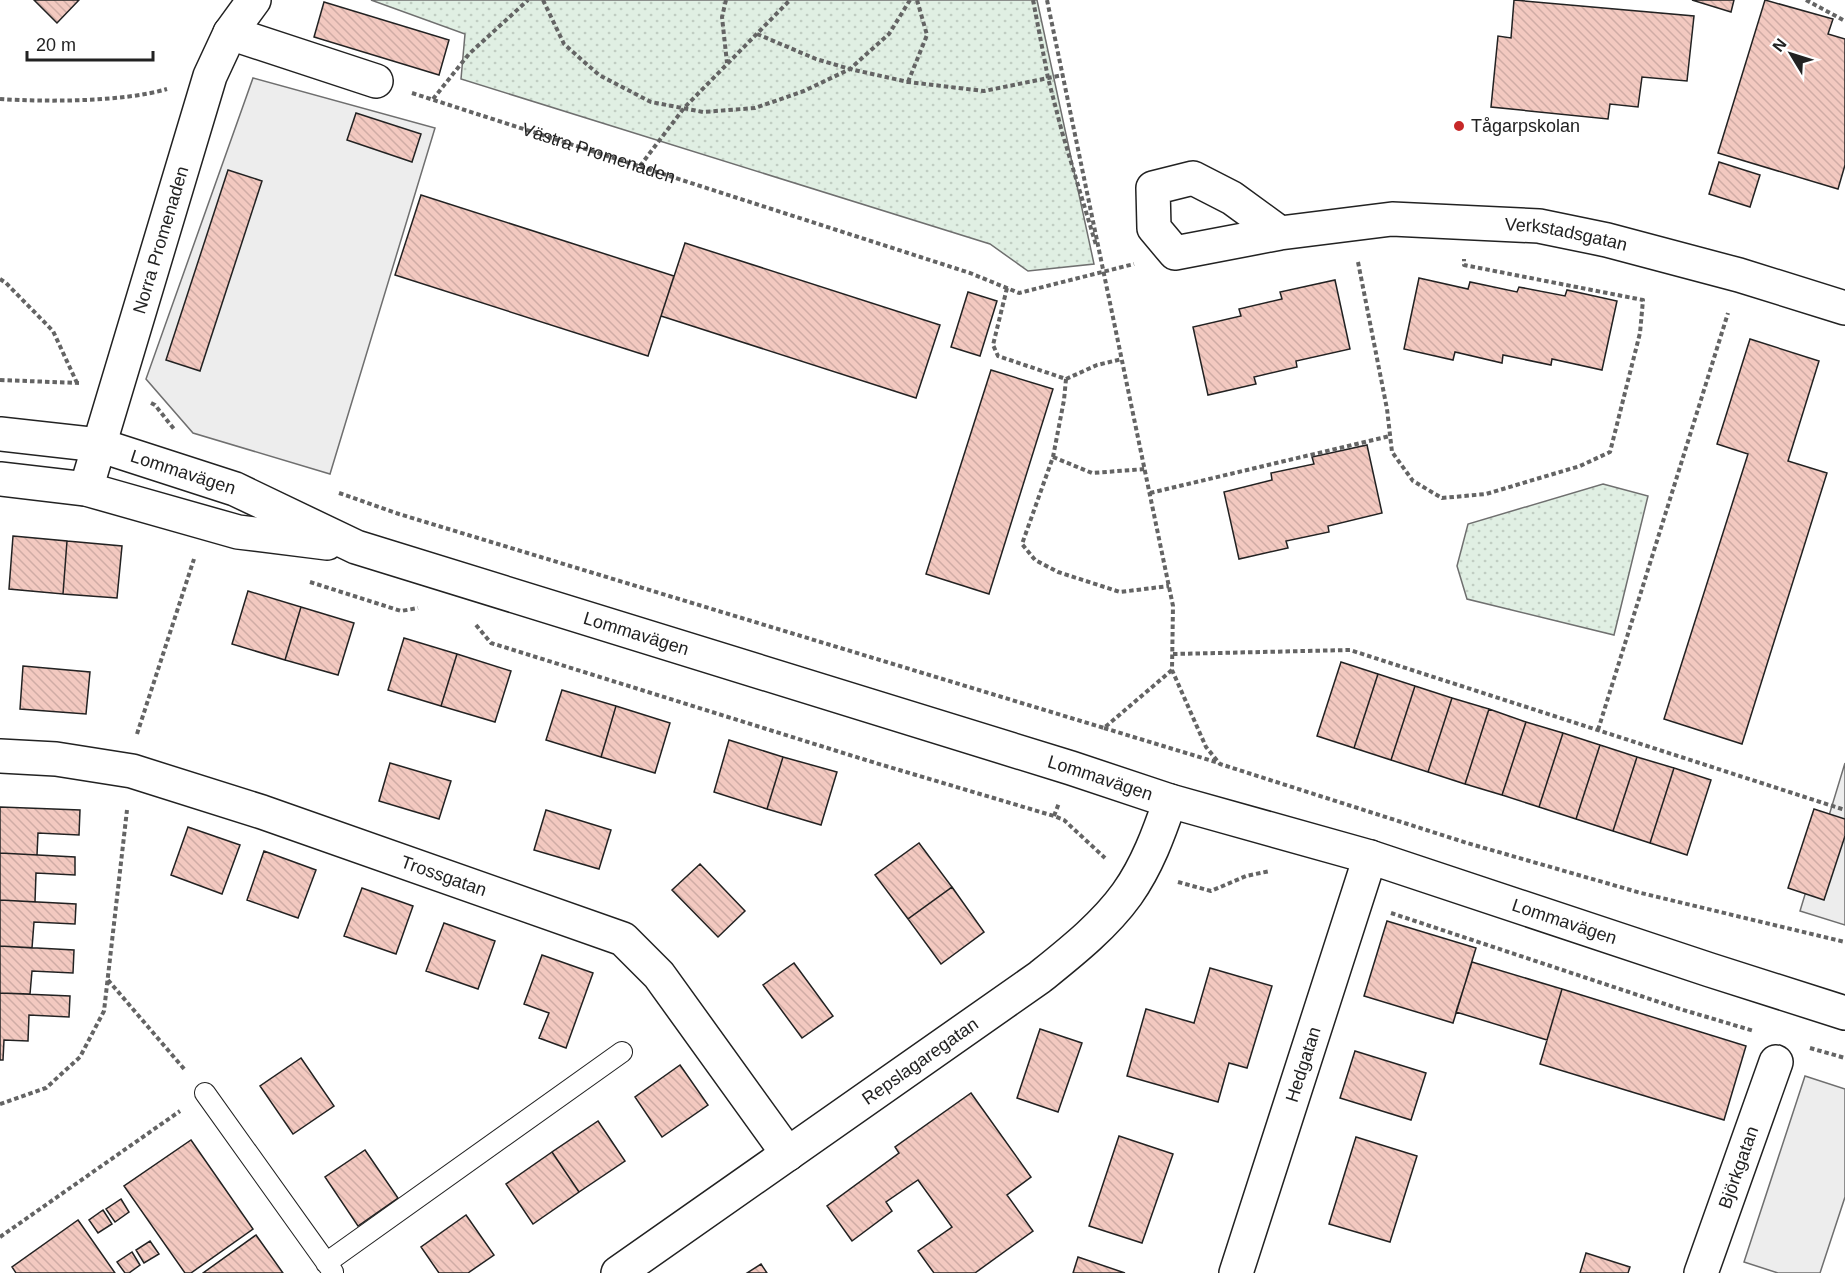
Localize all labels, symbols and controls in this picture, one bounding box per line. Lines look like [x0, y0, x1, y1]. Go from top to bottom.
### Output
scale bar [27, 24, 153, 62]
north arrow [1761, 24, 1821, 84]
text: 20 m [36, 35, 76, 55]
text: N [1769, 35, 1790, 55]
place label: Tågarpskolan [1471, 116, 1580, 136]
street label: Västra Promenaden [519, 119, 678, 187]
marker: Tågarpskolan [1452, 119, 1466, 133]
street label: Norra Promenaden [129, 164, 192, 316]
street label: Verkstadsgatan [1504, 214, 1629, 255]
street label: Lommavägen [128, 446, 238, 499]
street label: Lommavägen [581, 608, 691, 659]
street label: Lommavägen [1045, 751, 1155, 805]
street label: Trossgatan [398, 852, 489, 900]
street label: Lommavägen [1509, 895, 1619, 948]
street label: Repslagaregatan [858, 1014, 982, 1109]
street label: Hedgatan [1282, 1024, 1325, 1105]
street label: Björkgatan [1715, 1124, 1762, 1211]

